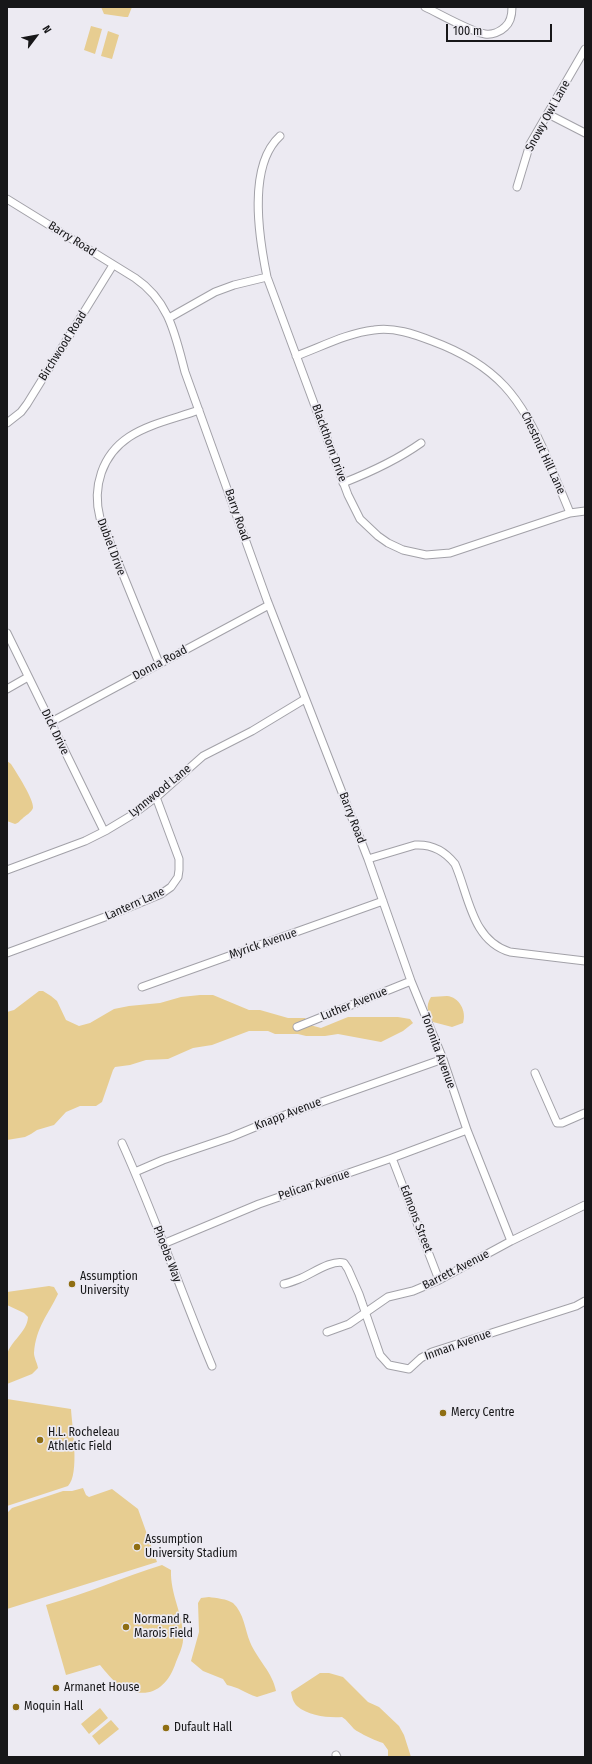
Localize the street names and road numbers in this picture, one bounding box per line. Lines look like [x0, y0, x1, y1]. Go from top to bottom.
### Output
street label: Snowy Owl Lane [522, 78, 574, 154]
street label: Barry Road [45, 219, 99, 259]
street label: Birchwood Road [36, 308, 90, 384]
street label: Blackthorn Drive [308, 402, 350, 484]
street label: Chestnut Hill Lane [518, 409, 568, 497]
street label: Barry Road [221, 487, 253, 543]
street label: Dubiel Drive [94, 516, 128, 578]
street label: Donna Road [130, 643, 190, 683]
street label: Dick Drive [38, 707, 72, 757]
street label: Lynnwood Lane [126, 762, 194, 820]
street label: Barry Road [336, 790, 368, 846]
street label: Lantern Lane [103, 884, 167, 924]
street label: Myrick Avenue [227, 926, 299, 962]
street label: Luther Avenue [319, 984, 389, 1024]
street label: Toronita Avenue [418, 1011, 458, 1091]
street label: Knapp Avenue [253, 1095, 323, 1133]
street label: Pelican Avenue [277, 1167, 351, 1203]
street label: Edmons Street [397, 1183, 435, 1255]
street label: Phoebe Way [150, 1224, 184, 1284]
street label: Barrett Avenue [420, 1247, 492, 1293]
street label: Inman Avenue [423, 1326, 493, 1364]

